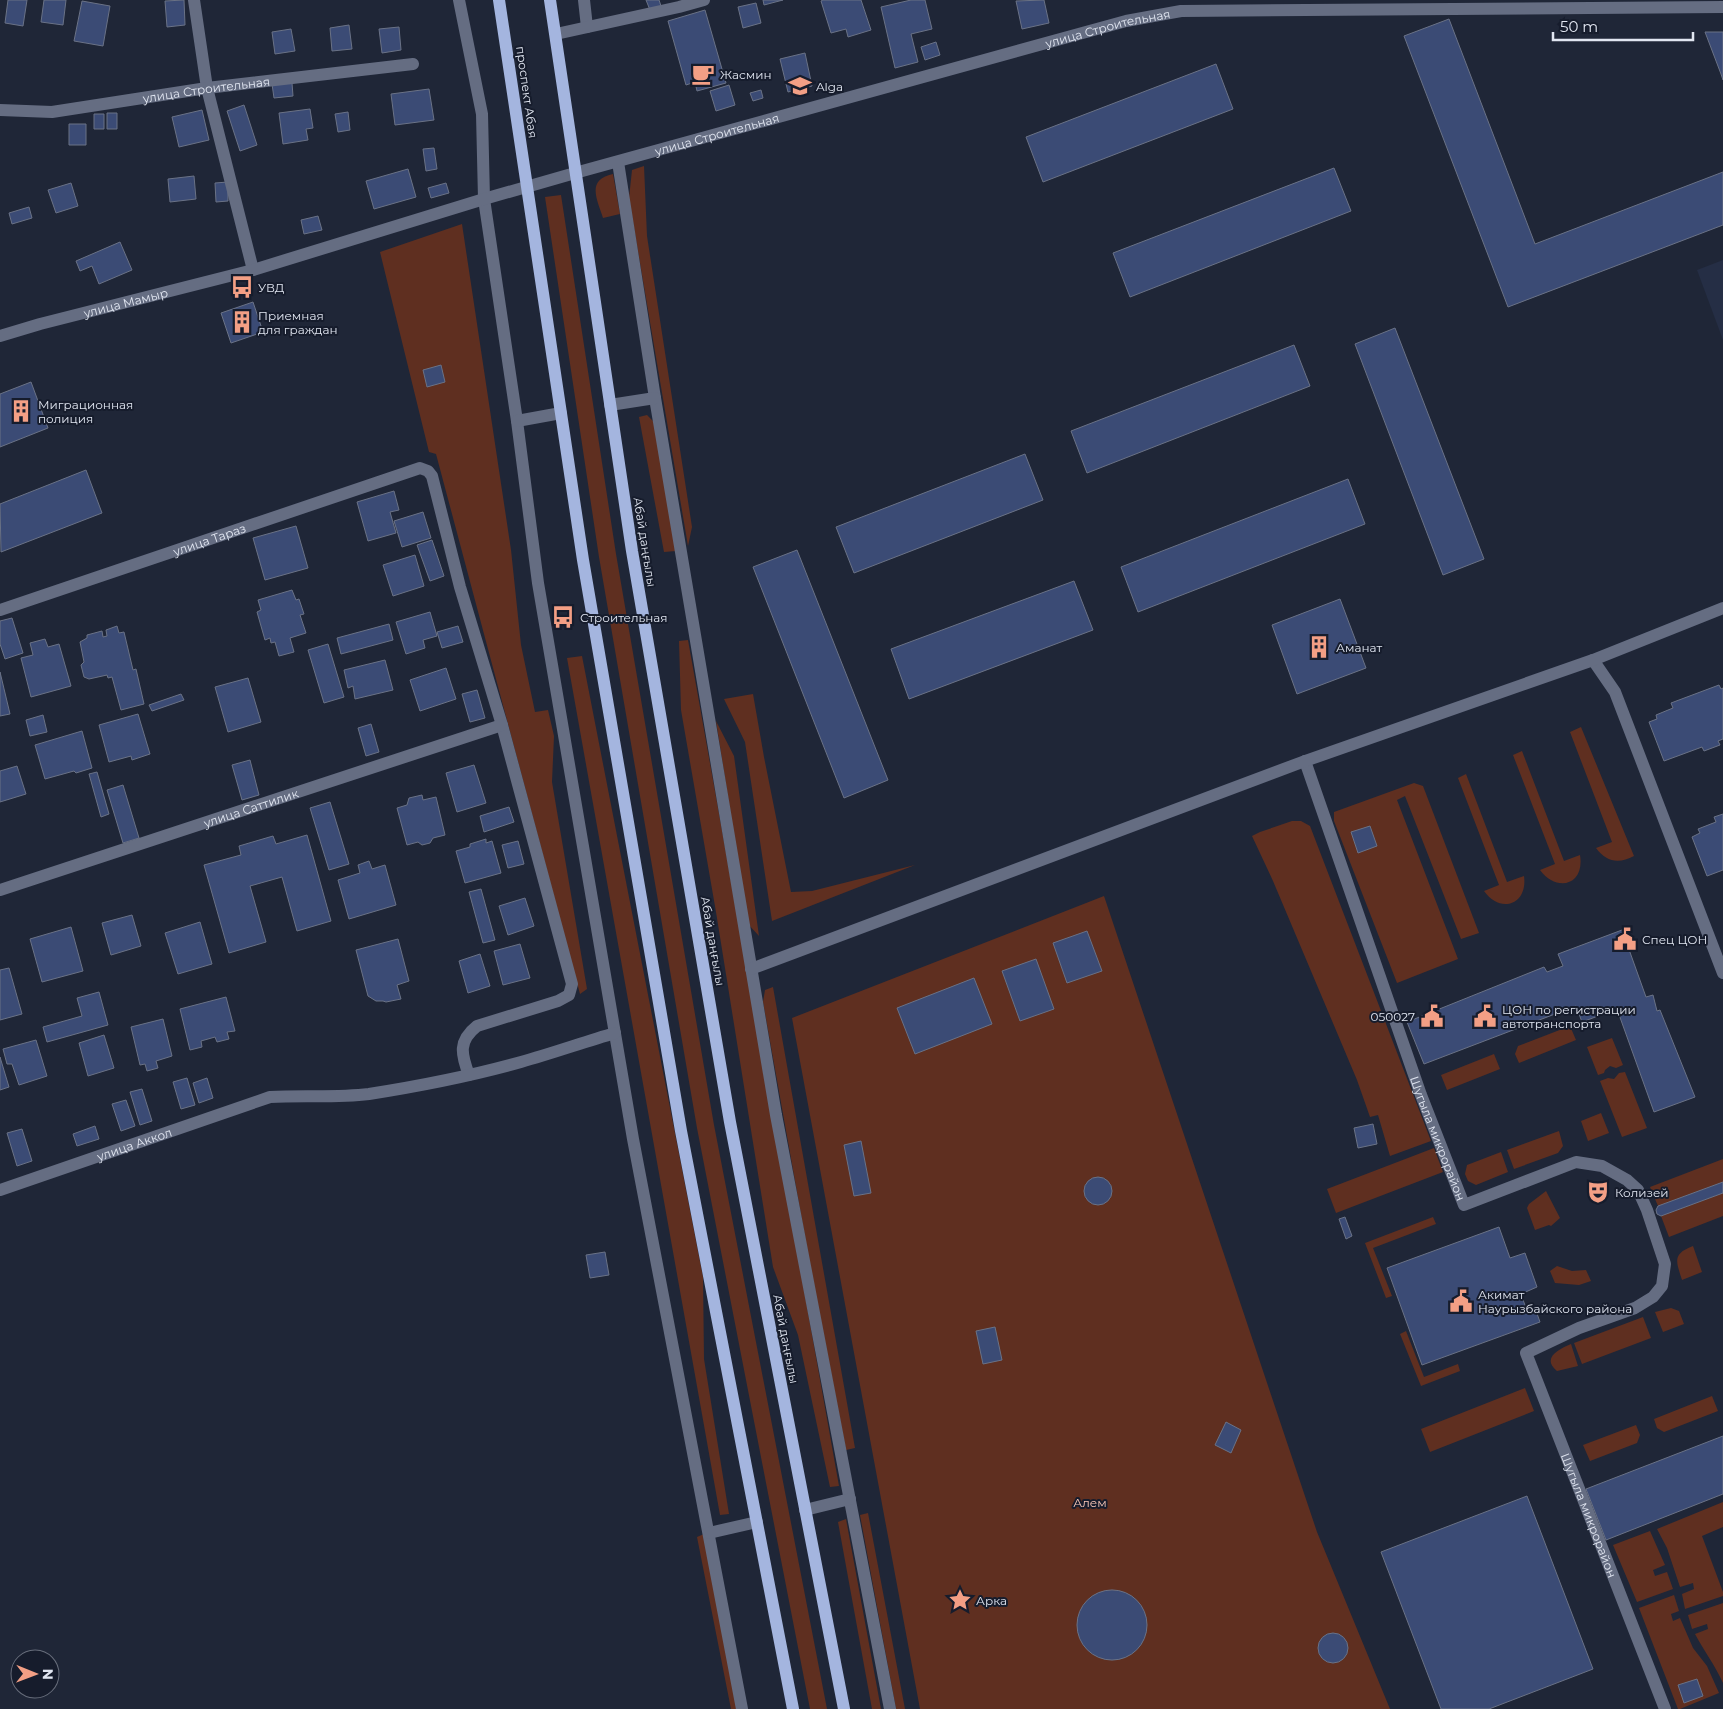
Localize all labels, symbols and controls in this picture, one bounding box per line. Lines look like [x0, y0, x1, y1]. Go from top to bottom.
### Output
street label: улица Строительная [1042, 6, 1171, 51]
scale bar [1553, 10, 1693, 42]
text: 50 m [1560, 17, 1598, 36]
street label: проспект Абая [513, 45, 541, 139]
cafe icon: Жасмин [690, 61, 716, 87]
place label: Жасмин [720, 67, 772, 82]
street label: улица Строительная [141, 73, 271, 106]
school or university icon: Alga [787, 73, 813, 99]
place label: Alga [816, 79, 843, 94]
street label: улица Строительная [652, 110, 781, 158]
bus stop icon: УВД [229, 274, 255, 300]
place label: УВД [258, 280, 285, 295]
street label: улица Мамыр [81, 284, 169, 320]
place label: Приемная для граждан [258, 308, 338, 337]
building icon: Приемная для граждан [229, 309, 255, 335]
place label: Миграционная полиция [38, 397, 133, 426]
building icon: Миграционная полиция [8, 398, 34, 424]
street label: Абай даңғылы [631, 496, 659, 588]
street label: улица Тараз [170, 520, 248, 559]
bus stop icon: Строительная [550, 604, 576, 630]
place label: Строительная [580, 610, 668, 625]
building icon: Аманат [1306, 634, 1332, 660]
place label: Аманат [1336, 640, 1383, 655]
street label: улица Саттилик [201, 785, 300, 830]
street label: Абай даңғылы [698, 895, 728, 987]
public building icon: Спец ЦОН [1612, 926, 1638, 952]
place label: Спец ЦОН [1642, 932, 1707, 947]
place label: ЦОН по регистрации автотранспорта [1502, 1002, 1636, 1031]
public building icon: 050027 [1419, 1003, 1445, 1029]
public building icon: ЦОН по регистрации автотранспорта [1472, 1003, 1498, 1029]
place label: 050027 [1371, 1009, 1415, 1024]
street label: Шугыла микрорайон [1407, 1074, 1469, 1203]
street label: улица Аккол [94, 1124, 174, 1164]
theatre icon: Колизей [1585, 1179, 1611, 1205]
place label: Колизей [1615, 1185, 1669, 1200]
place label: Акимат Наурызбайского района [1478, 1287, 1632, 1316]
public building icon: Акимат Наурызбайского района [1448, 1288, 1474, 1314]
street label: Абай даңғылы [770, 1293, 802, 1385]
street label: Шугыла микрорайон [1558, 1451, 1620, 1580]
park label: Алем [1073, 1495, 1107, 1510]
place icon: Арка [947, 1587, 973, 1613]
place label: Арка [976, 1593, 1007, 1608]
north arrow [10, 1649, 60, 1699]
text: N [39, 1668, 57, 1680]

